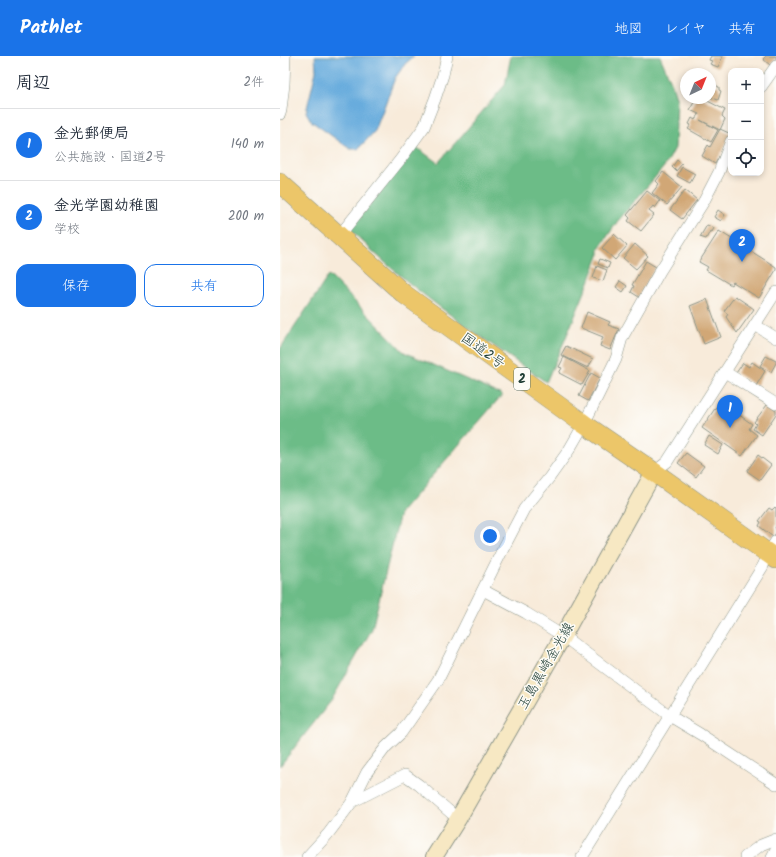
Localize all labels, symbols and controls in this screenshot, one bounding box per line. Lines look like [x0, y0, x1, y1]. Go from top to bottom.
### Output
text: Pathlet [20, 13, 82, 43]
text: 地図 [615, 18, 643, 40]
text: レイヤ [665, 18, 706, 40]
text: 共有 [728, 18, 756, 40]
north arrow [680, 68, 716, 104]
map controls [728, 68, 764, 176]
button: + [728, 68, 764, 104]
text: 周辺 [16, 70, 50, 97]
text: 2件 [243, 72, 264, 93]
button: − [728, 104, 764, 140]
text: 金光郵便局 [54, 122, 129, 146]
text: 1 [27, 134, 31, 155]
text: 140 m [231, 134, 264, 155]
button: locate [728, 140, 764, 176]
text: 公共施設 · 国道2号 [54, 147, 166, 168]
text: 金光学園幼稚園 [54, 194, 159, 218]
text: 2 [25, 206, 33, 227]
text: 200 m [228, 206, 264, 227]
text: 学校 [54, 219, 80, 240]
pin: 2 [729, 229, 755, 262]
button: 保存 [16, 264, 136, 307]
button: 共有 [144, 264, 264, 307]
street label: 国道2号 [456, 327, 510, 375]
road number: 2 [514, 368, 530, 390]
pin: 1 [717, 395, 743, 428]
your location [480, 526, 500, 546]
street label: 玉島黒崎金光線 [512, 618, 580, 714]

